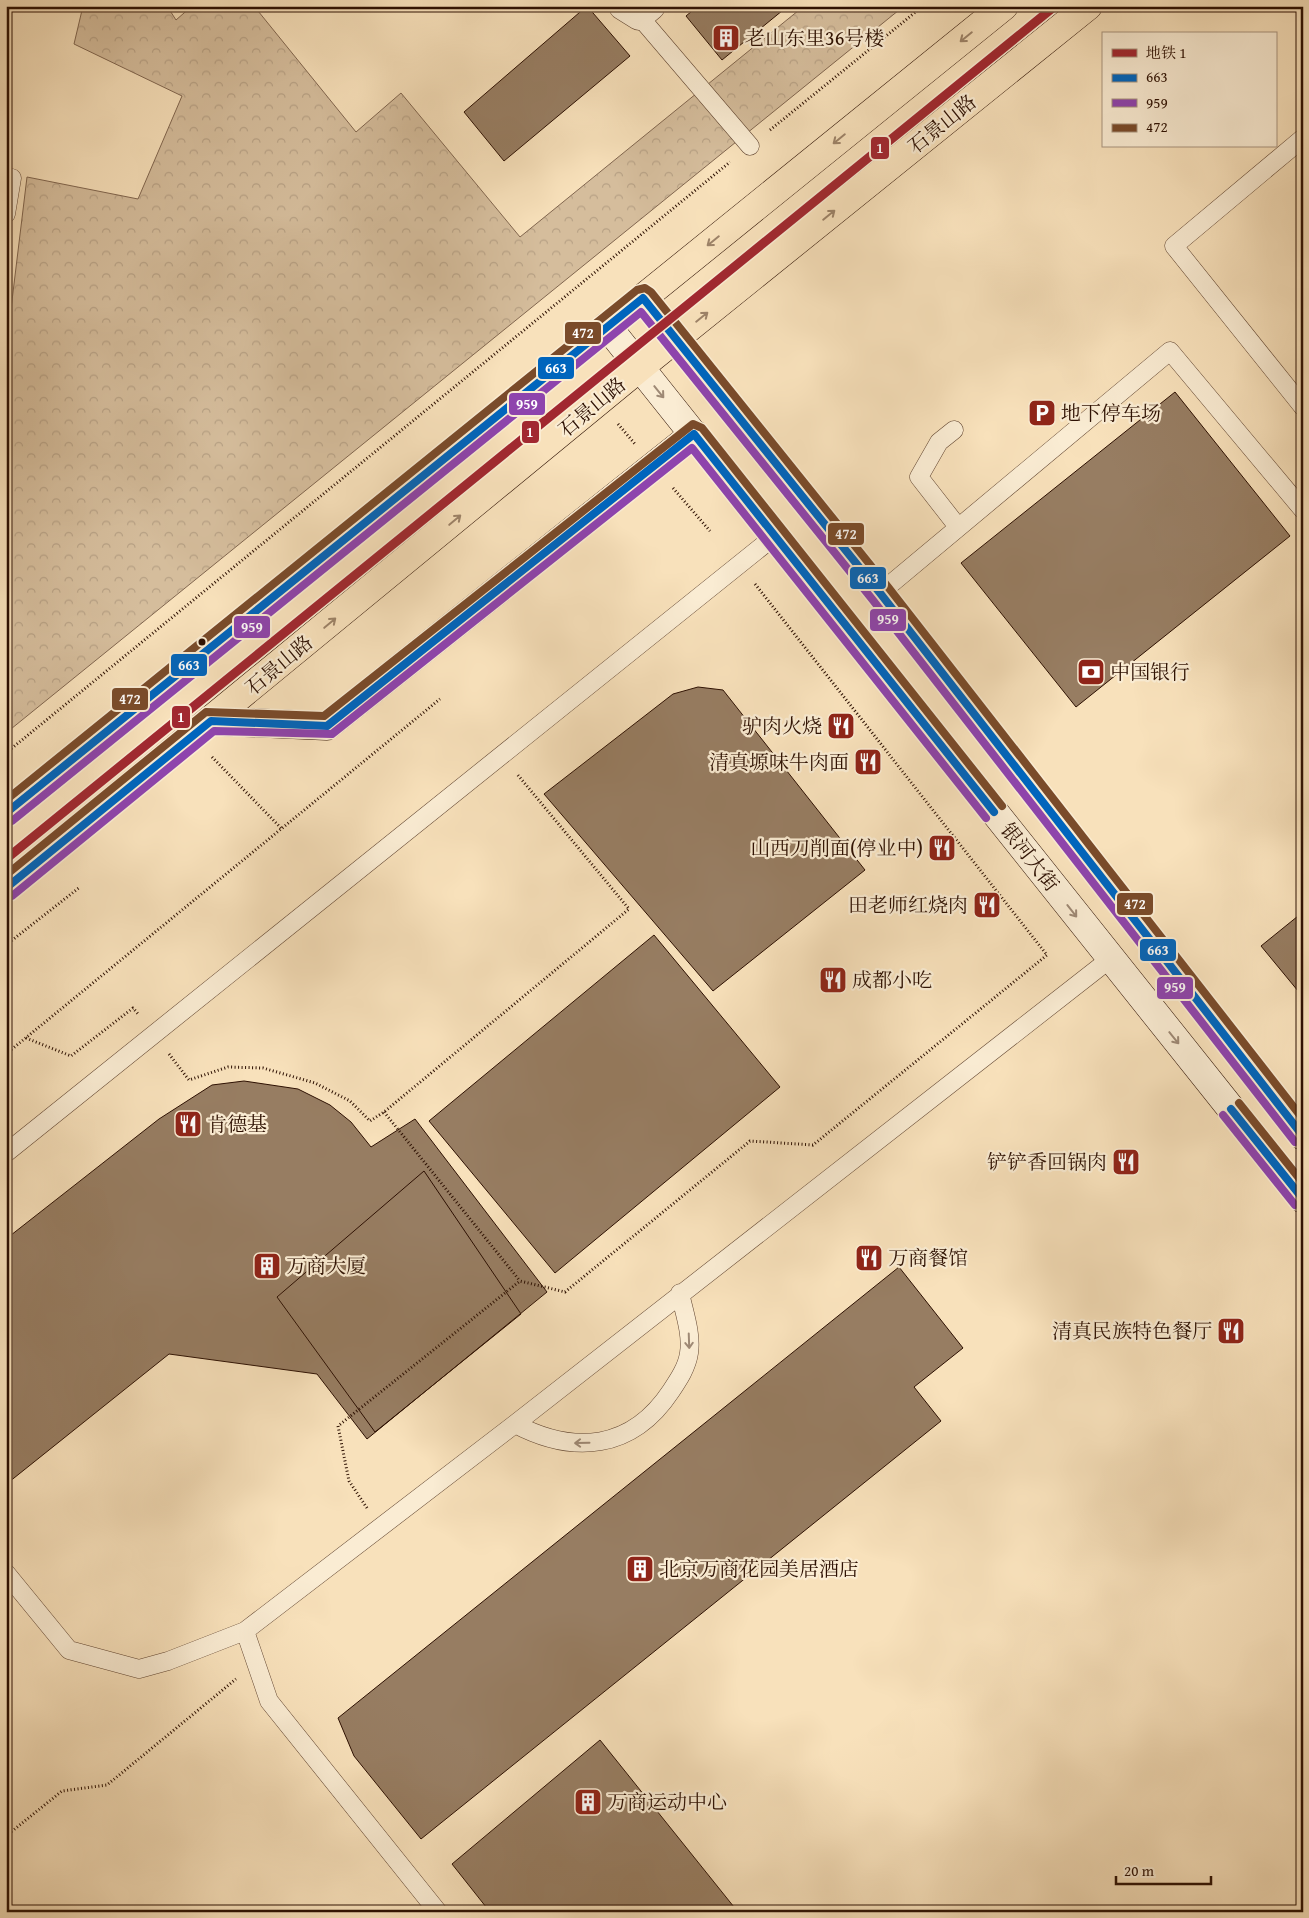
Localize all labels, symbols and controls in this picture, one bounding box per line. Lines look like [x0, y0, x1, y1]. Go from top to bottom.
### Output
building icon: 老山东里36号楼 [711, 23, 741, 53]
place label: 老山东里36号楼 [745, 23, 884, 52]
one-way arrow [959, 31, 972, 42]
legend [1102, 32, 1276, 148]
text: 地铁 1 [1146, 42, 1187, 63]
text: 663 [1146, 66, 1168, 87]
street label: 石景山路 [901, 87, 982, 160]
text: 959 [1146, 92, 1168, 113]
text: 472 [1146, 116, 1168, 137]
one-way arrow [833, 133, 846, 144]
line badge: 1 [870, 136, 890, 160]
text: 1 [876, 138, 884, 158]
one-way arrow [822, 209, 835, 220]
one-way arrow [707, 236, 720, 247]
one-way arrow [695, 311, 708, 322]
line badge: 472 [564, 321, 602, 345]
text: 472 [572, 323, 594, 343]
line badge: 663 [537, 356, 575, 380]
text: 663 [545, 358, 567, 378]
street label: 石景山路 [552, 370, 632, 443]
one-way arrow [654, 385, 665, 398]
line badge: 959 [508, 392, 546, 416]
text: 959 [516, 394, 538, 414]
parking icon: 地下停车场 [1027, 398, 1057, 428]
place label: 地下停车场 [1061, 398, 1161, 427]
line badge: 1 [521, 420, 540, 444]
text: 1 [526, 422, 534, 442]
one-way arrow [448, 514, 461, 525]
line badge: 472 [827, 522, 865, 546]
text: 472 [835, 524, 857, 544]
line badge: 663 [849, 566, 887, 590]
text: 663 [857, 568, 879, 588]
line badge: 959 [869, 608, 907, 632]
text: 959 [877, 609, 899, 629]
line badge: 959 [233, 615, 271, 639]
text: 959 [241, 617, 263, 637]
one-way arrow [323, 618, 336, 629]
street label: 石景山路 [239, 628, 319, 701]
unlabelled marker [197, 637, 207, 647]
line badge: 663 [170, 653, 208, 677]
text: 663 [178, 655, 200, 675]
bank icon: 中国银行 [1076, 657, 1106, 687]
place label: 中国银行 [1110, 657, 1190, 686]
line badge: 472 [111, 687, 149, 711]
text: 472 [119, 689, 141, 709]
line badge: 1 [171, 705, 191, 729]
text: 1 [177, 707, 185, 727]
place label: 驴肉火烧 [742, 711, 822, 740]
restaurant icon: 驴肉火烧 [826, 711, 856, 741]
place label: 清真塬味牛肉面 [709, 747, 849, 776]
restaurant icon: 清真塬味牛肉面 [853, 747, 883, 777]
street label: 银河大街 [994, 816, 1066, 897]
place label: 山西刀削面(停业中) [750, 833, 923, 862]
restaurant icon: 山西刀削面(停业中) [927, 833, 957, 863]
place label: 田老师红烧肉 [848, 890, 968, 919]
restaurant icon: 田老师红烧肉 [972, 890, 1002, 920]
line badge: 472 [1116, 892, 1154, 916]
text: 472 [1124, 894, 1146, 914]
one-way arrow [1067, 904, 1078, 917]
line badge: 663 [1139, 938, 1177, 962]
text: 663 [1147, 940, 1169, 960]
restaurant icon: 成都小吃 [818, 965, 848, 995]
place label: 成都小吃 [852, 965, 932, 994]
line badge: 959 [1156, 976, 1194, 1000]
text: 959 [1164, 977, 1186, 997]
one-way arrow [1168, 1031, 1179, 1044]
restaurant icon: 肯德基 [173, 1109, 203, 1139]
place label: 肯德基 [207, 1109, 267, 1138]
place label: 铲铲香回锅肉 [987, 1147, 1107, 1176]
restaurant icon: 铲铲香回锅肉 [1111, 1147, 1141, 1177]
restaurant icon: 万商餐馆 [854, 1243, 884, 1273]
place label: 万商餐馆 [888, 1243, 968, 1272]
building icon: 万商大厦 [252, 1251, 282, 1281]
place label: 万商大厦 [286, 1251, 366, 1280]
place label: 清真民族特色餐厅 [1052, 1316, 1212, 1345]
restaurant icon: 清真民族特色餐厅 [1216, 1316, 1246, 1346]
one-way arrow [684, 1332, 694, 1349]
one-way arrow [575, 1438, 591, 1448]
building icon: 北京万商花园美居酒店 [625, 1554, 655, 1584]
place label: 北京万商花园美居酒店 [659, 1554, 859, 1583]
building icon: 万商运动中心 [573, 1787, 603, 1817]
place label: 万商运动中心 [607, 1787, 727, 1816]
scale bar [1116, 1853, 1212, 1885]
text: 20 m [1124, 1860, 1155, 1881]

